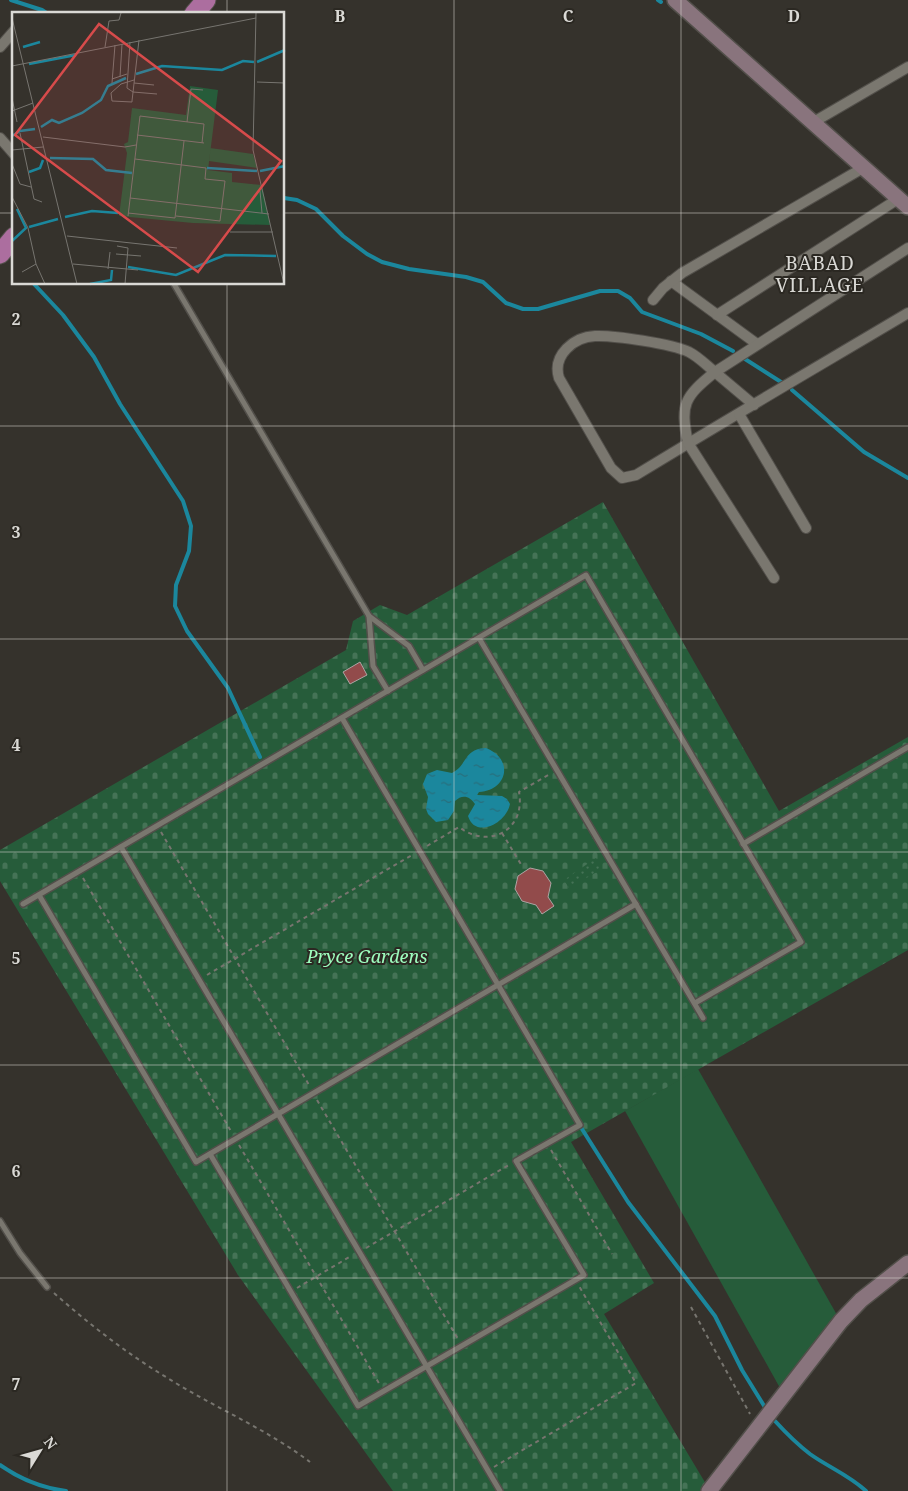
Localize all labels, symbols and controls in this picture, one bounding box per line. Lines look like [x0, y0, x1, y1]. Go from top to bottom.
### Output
text: B [335, 5, 346, 27]
text: C [563, 5, 574, 27]
text: D [788, 5, 800, 27]
inset map [12, 12, 285, 285]
district label: BABAD VILLAGE [776, 250, 864, 298]
text: 2 [11, 308, 21, 330]
text: 3 [11, 521, 21, 543]
text: 4 [11, 734, 21, 756]
park label: Pryce Gardens [305, 944, 428, 968]
text: 5 [11, 947, 21, 969]
text: 6 [11, 1160, 21, 1182]
text: 7 [11, 1373, 21, 1395]
north arrow [15, 1426, 65, 1476]
text: N [40, 1433, 62, 1453]

